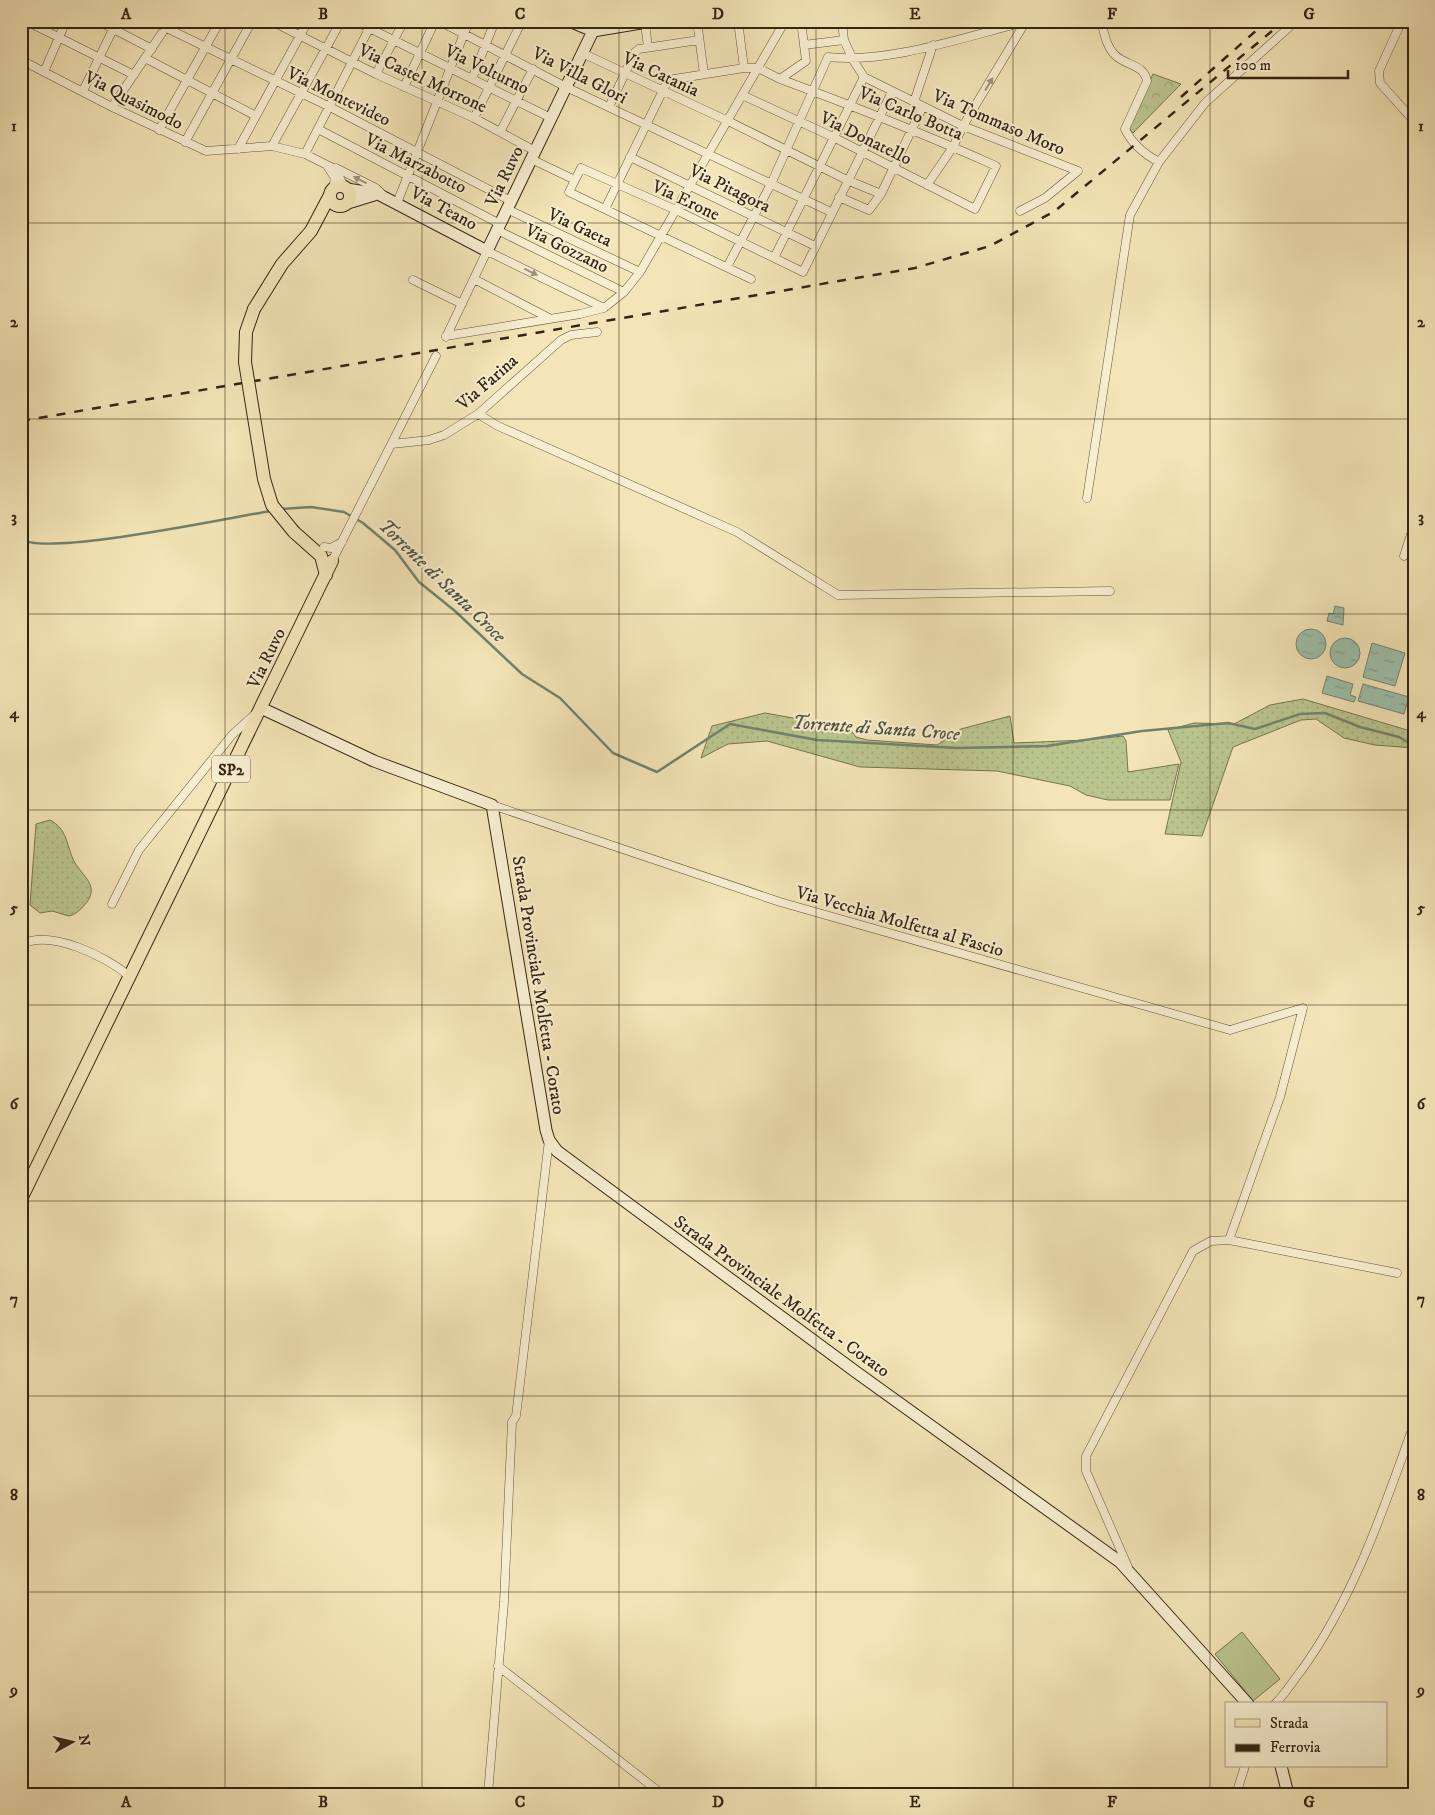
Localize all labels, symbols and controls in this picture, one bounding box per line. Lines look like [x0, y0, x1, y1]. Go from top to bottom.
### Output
text: A [120, 4, 132, 24]
text: B [318, 4, 328, 24]
text: C [515, 4, 525, 24]
text: D [712, 4, 724, 24]
text: E [909, 4, 921, 24]
text: F [1107, 4, 1117, 24]
text: G [1303, 4, 1315, 24]
street label: Via Castel Morrone [354, 39, 490, 118]
street label: Via Volturno [440, 40, 533, 100]
street label: Via Villa Glori [528, 42, 631, 109]
street label: Via Catania [618, 47, 703, 102]
scale bar [1228, 48, 1348, 80]
text: 100 m [1235, 56, 1271, 75]
street label: Via Montevideo [282, 62, 394, 132]
street label: Via Quasimodo [80, 66, 187, 135]
one-way arrow [984, 77, 993, 90]
street label: Via Carlo Botta [854, 82, 966, 146]
street label: Via Tommaso Moro [928, 85, 1068, 161]
street label: Via Donatello [815, 107, 915, 171]
text: 1 [11, 116, 17, 136]
text: 1 [1418, 116, 1424, 136]
street label: Via Marzabotto [360, 128, 470, 199]
street label: Via Ruvo [480, 142, 529, 211]
street label: Via Pitagora [684, 159, 774, 218]
street label: Via Erone [647, 175, 723, 226]
one-way arrow [353, 176, 367, 184]
street label: Via Teano [406, 182, 481, 236]
street label: Via Gaeta [543, 203, 616, 252]
street label: Via Gozzano [520, 219, 612, 279]
one-way arrow [524, 268, 538, 276]
text: 2 [10, 312, 19, 332]
text: 2 [1417, 312, 1426, 332]
street label: Via Farina [452, 350, 523, 416]
text: 3 [11, 507, 17, 527]
text: 3 [1418, 507, 1424, 527]
water label: Torrente di Santa Croce [374, 515, 511, 648]
street label: Via Ruvo [242, 624, 291, 693]
text: 4 [8, 703, 19, 723]
text: 4 [1415, 703, 1426, 723]
water label: Torrente di Santa Croce [791, 711, 961, 746]
road number: SP2 [212, 756, 250, 782]
street label: Strada Provinciale Molfetta - Corato [507, 854, 569, 1116]
street label: Via Vecchia Molfetta al Fascio [792, 881, 1006, 962]
text: 5 [9, 898, 18, 918]
text: 5 [1416, 898, 1425, 918]
text: 6 [10, 1094, 20, 1114]
text: 6 [1417, 1094, 1427, 1114]
street label: Strada Provinciale Molfetta - Corato [669, 1211, 894, 1383]
text: 7 [10, 1289, 18, 1309]
text: 7 [1417, 1289, 1425, 1309]
text: 8 [10, 1485, 18, 1505]
text: 8 [1417, 1485, 1425, 1505]
text: 9 [9, 1680, 18, 1700]
text: 9 [1416, 1680, 1425, 1700]
legend [1225, 1702, 1388, 1768]
text: Strada [1270, 1714, 1309, 1733]
north arrow [48, 1718, 98, 1768]
text: N [74, 1733, 94, 1748]
text: Ferrovia [1270, 1738, 1321, 1757]
text: A [120, 1792, 132, 1812]
text: B [318, 1792, 328, 1812]
text: C [515, 1792, 525, 1812]
text: D [712, 1792, 724, 1812]
text: E [909, 1792, 921, 1812]
text: F [1107, 1792, 1117, 1812]
text: G [1303, 1792, 1315, 1812]

